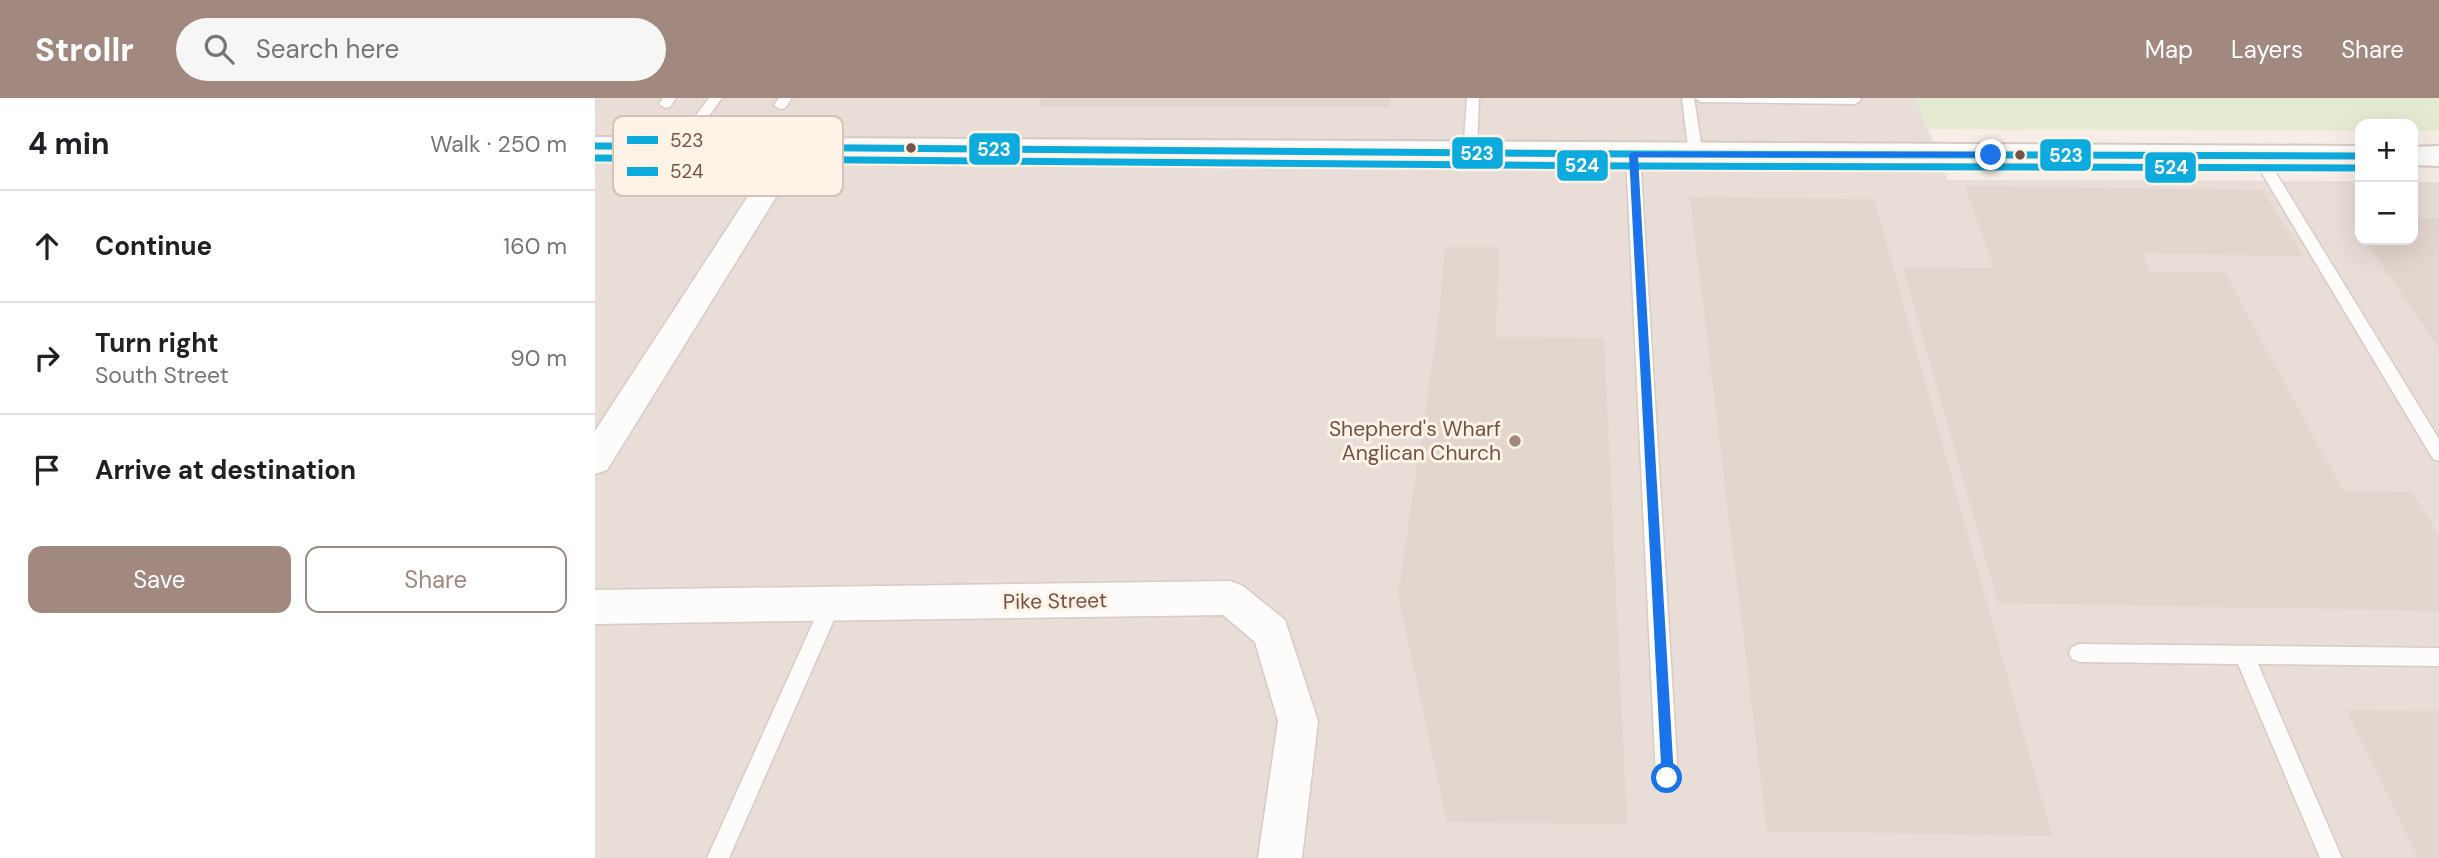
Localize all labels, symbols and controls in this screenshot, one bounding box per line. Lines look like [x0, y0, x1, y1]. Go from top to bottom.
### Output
search box [176, 18, 666, 81]
text: Strollr [35, 28, 134, 71]
icon: search [200, 30, 238, 68]
text: Search here [256, 32, 399, 66]
text: Map [2145, 34, 2193, 65]
text: Layers [2231, 34, 2303, 65]
text: Share [2341, 34, 2404, 65]
legend [613, 116, 843, 196]
map controls [2355, 119, 2418, 245]
button: + [2355, 119, 2418, 182]
text: 4 min [28, 124, 110, 163]
text: 523 [670, 128, 703, 153]
text: Walk · 250 m [430, 129, 567, 159]
line badge: 523 [968, 132, 1021, 166]
line badge: 523 [1451, 136, 1504, 170]
text: 523 [977, 137, 1011, 162]
line badge: 523 [2039, 138, 2092, 172]
route end [1975, 139, 2006, 170]
unlabelled marker [904, 141, 918, 155]
text: 523 [1460, 141, 1494, 166]
text: 523 [2049, 143, 2083, 168]
unlabelled marker [2013, 148, 2027, 162]
line badge: 524 [1556, 149, 1609, 182]
line badge: 524 [2144, 151, 2197, 184]
text: 524 [1565, 153, 1599, 178]
text: 524 [2154, 155, 2188, 180]
text: 524 [670, 159, 703, 184]
button: − [2355, 182, 2418, 245]
icon: ahead [28, 227, 66, 265]
text: Continue [95, 229, 212, 263]
text: 160 m [503, 231, 567, 261]
text: Turn right [95, 326, 219, 360]
icon: right [28, 339, 66, 377]
text: 90 m [510, 343, 567, 373]
text: South Street [95, 360, 229, 390]
place label: Shepherd's Wharf Anglican Church [1329, 415, 1501, 467]
marker: Shepherd's Wharf Anglican Church [1507, 433, 1523, 449]
icon: arrive [28, 451, 66, 489]
text: Arrive at destination [95, 453, 356, 487]
button: Save [28, 546, 291, 613]
button: Share [305, 546, 567, 613]
street label: Pike Street [1003, 586, 1107, 616]
route start [1651, 762, 1682, 793]

